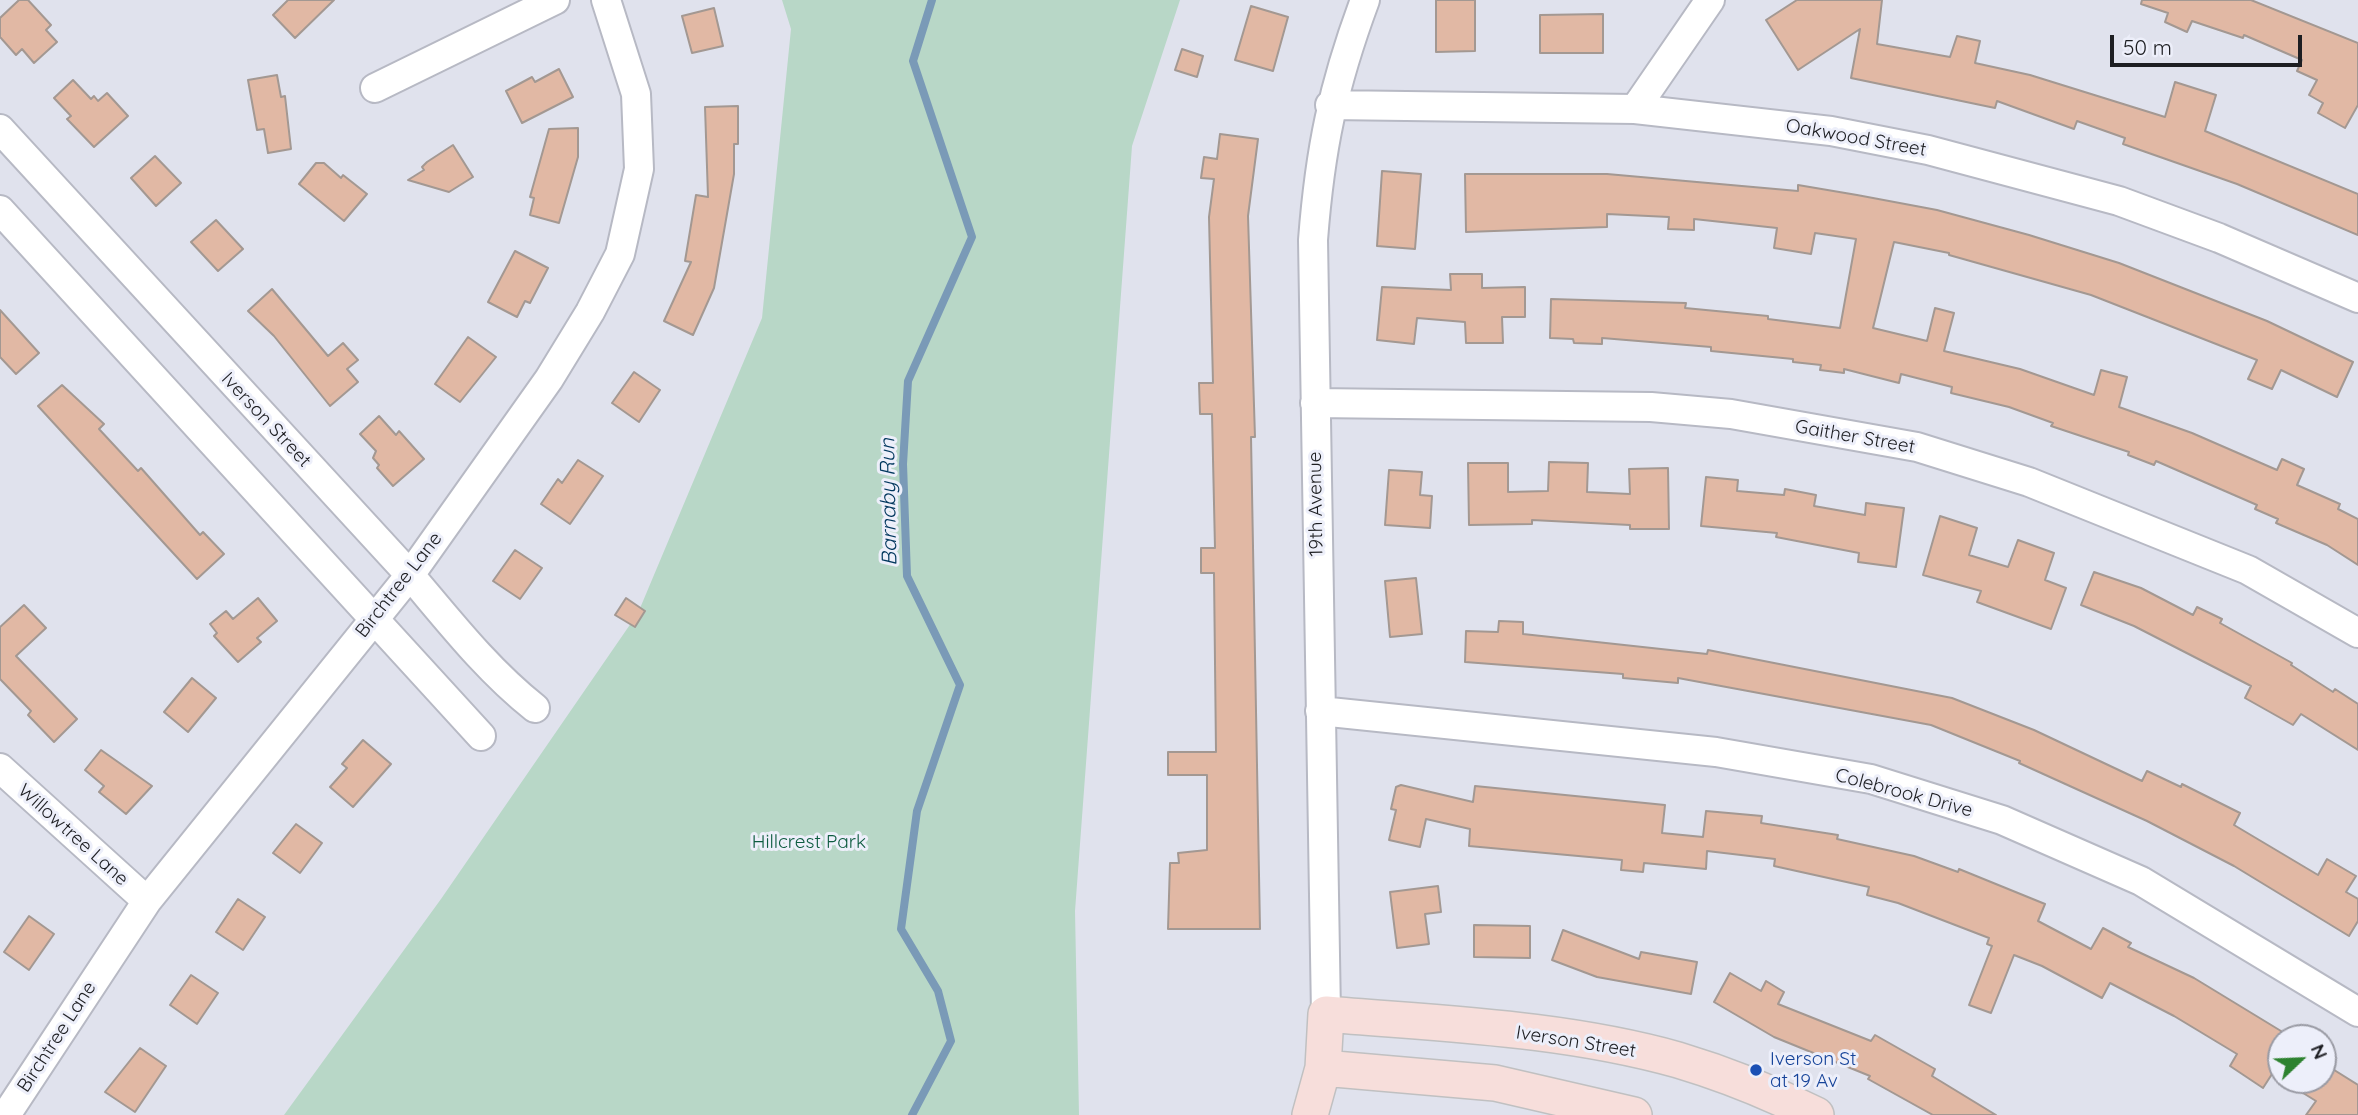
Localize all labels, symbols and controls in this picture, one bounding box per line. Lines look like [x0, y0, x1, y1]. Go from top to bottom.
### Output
scale bar [2113, 21, 2306, 65]
text: 50 m [2123, 34, 2172, 60]
street label: Oakwood Street [1784, 114, 1928, 162]
street label: Iverson Street [216, 368, 316, 472]
street label: Gaither Street [1793, 415, 1917, 459]
water label: Barnaby Run [875, 438, 903, 566]
street label: 19th Avenue [1304, 451, 1328, 557]
street label: Birchtree Lane [351, 528, 447, 642]
street label: Colebrook Drive [1833, 764, 1975, 822]
street label: Willowtree Lane [13, 779, 133, 891]
park label: Hillcrest Park [752, 831, 866, 853]
street label: Birchtree Lane [13, 977, 101, 1097]
street label: Iverson Street [1514, 1021, 1638, 1063]
north arrow [2267, 1024, 2337, 1094]
text: N [2306, 1040, 2333, 1063]
place label: Iverson St at 19 Av [1770, 1048, 1856, 1092]
marker: Iverson St at 19 Av [1748, 1062, 1764, 1078]

